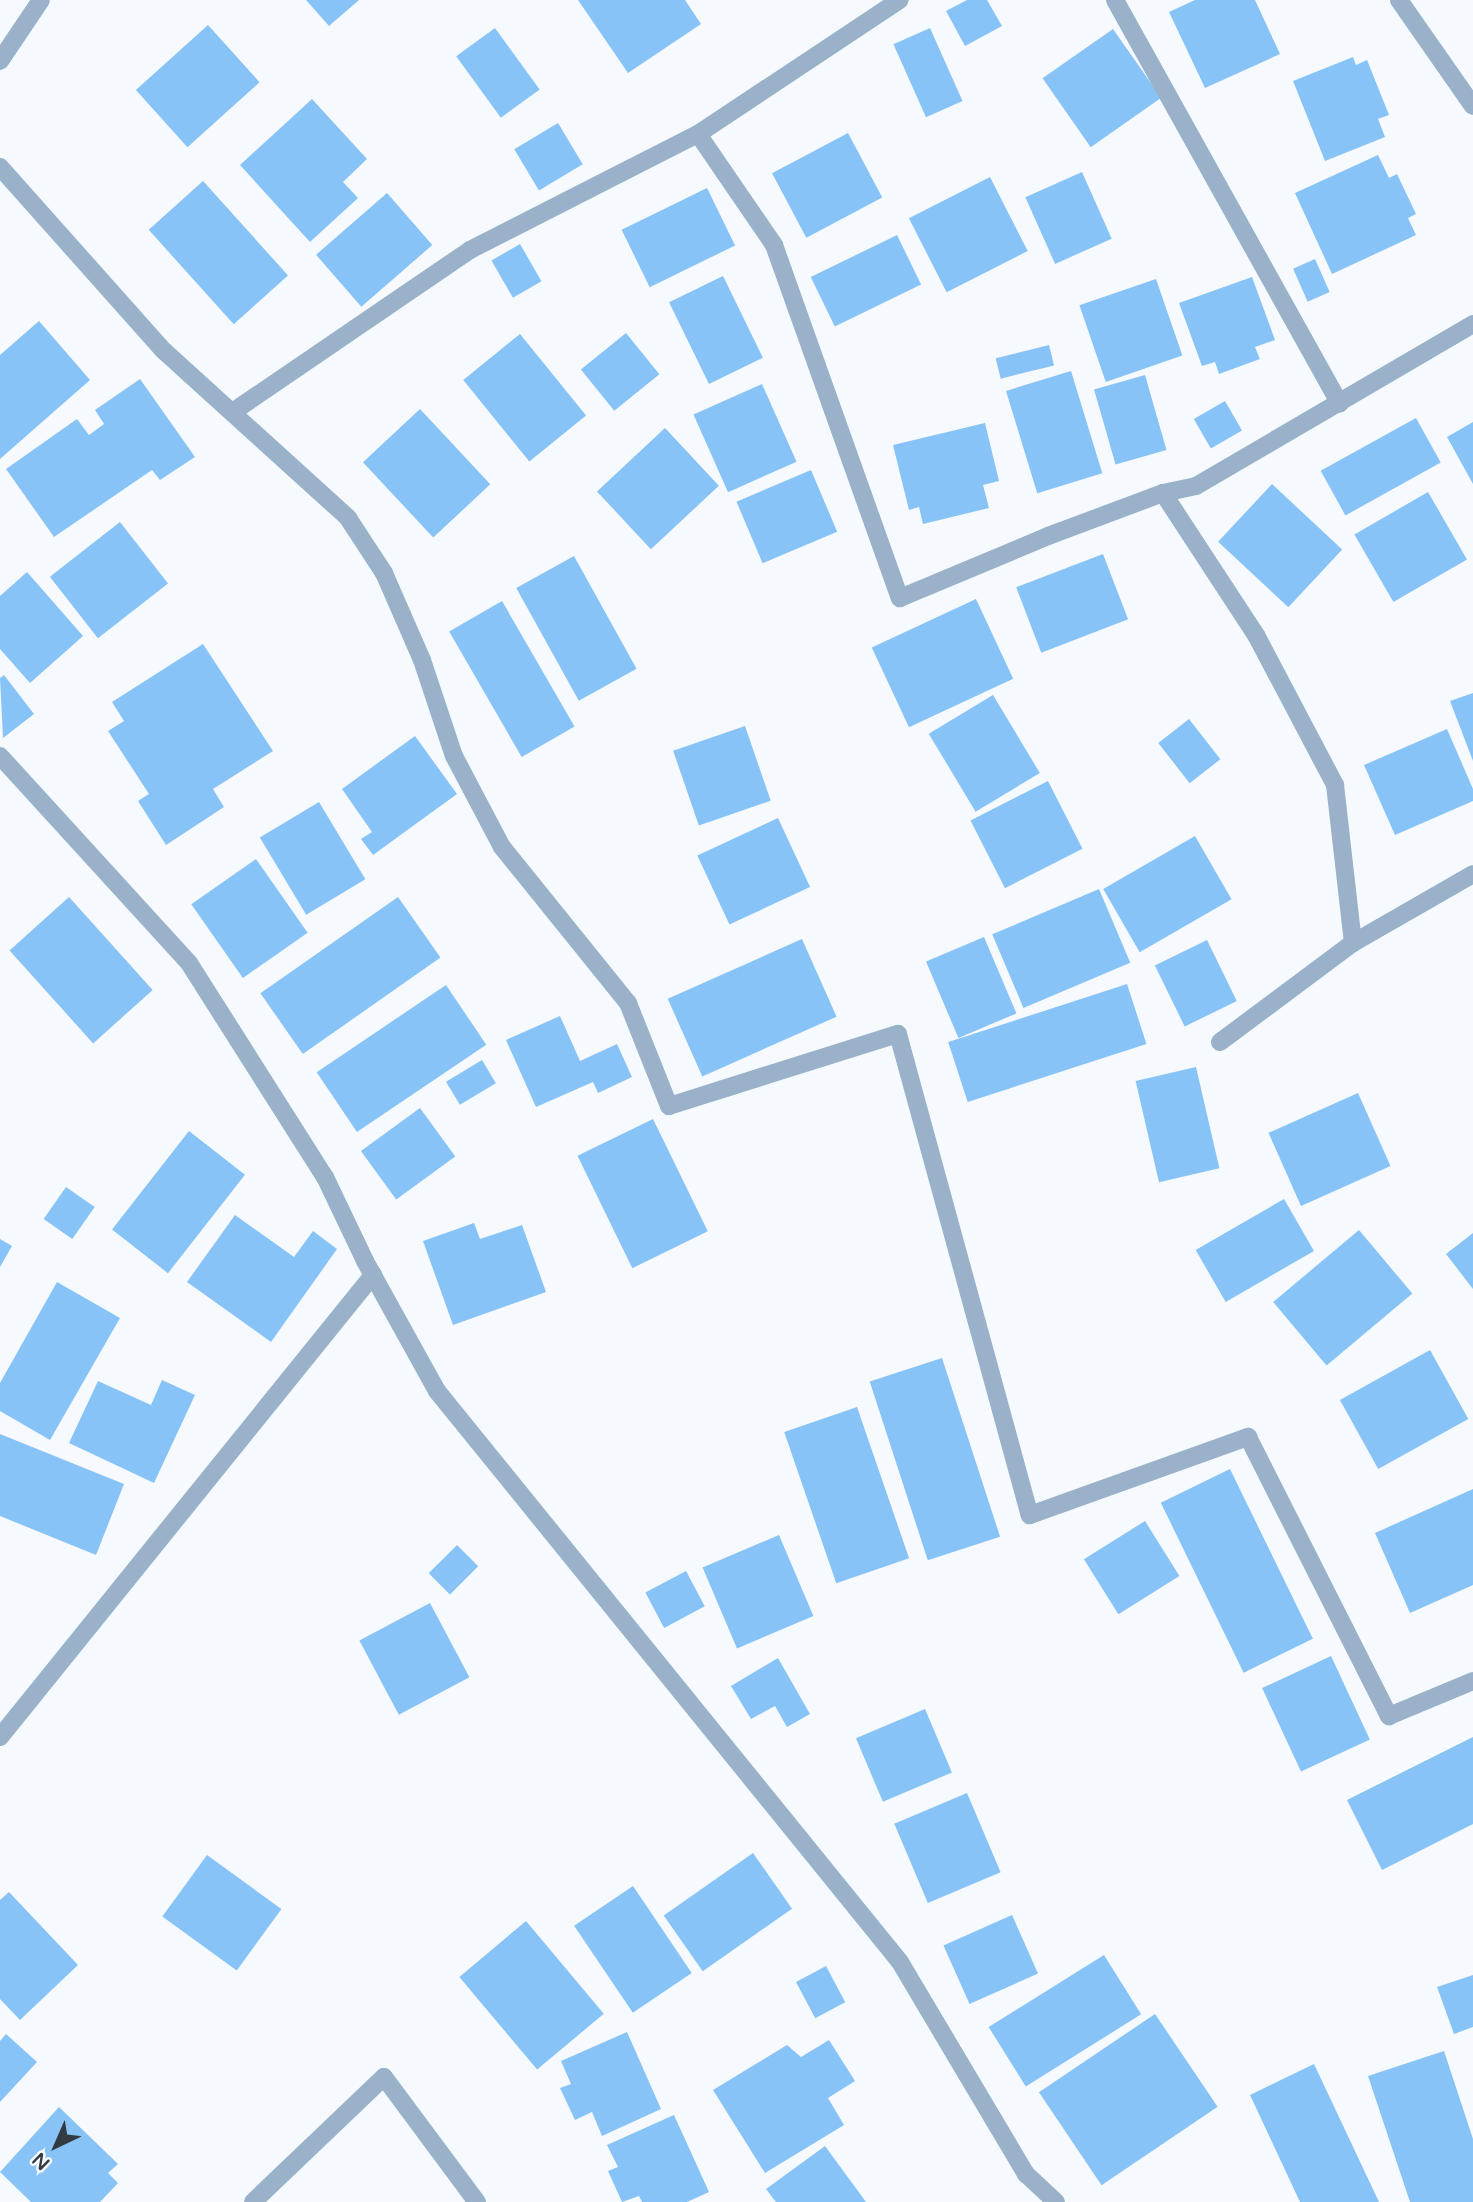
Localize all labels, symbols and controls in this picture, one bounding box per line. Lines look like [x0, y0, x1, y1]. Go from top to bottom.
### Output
north arrow [21, 2111, 91, 2181]
text: N [28, 2148, 55, 2174]

